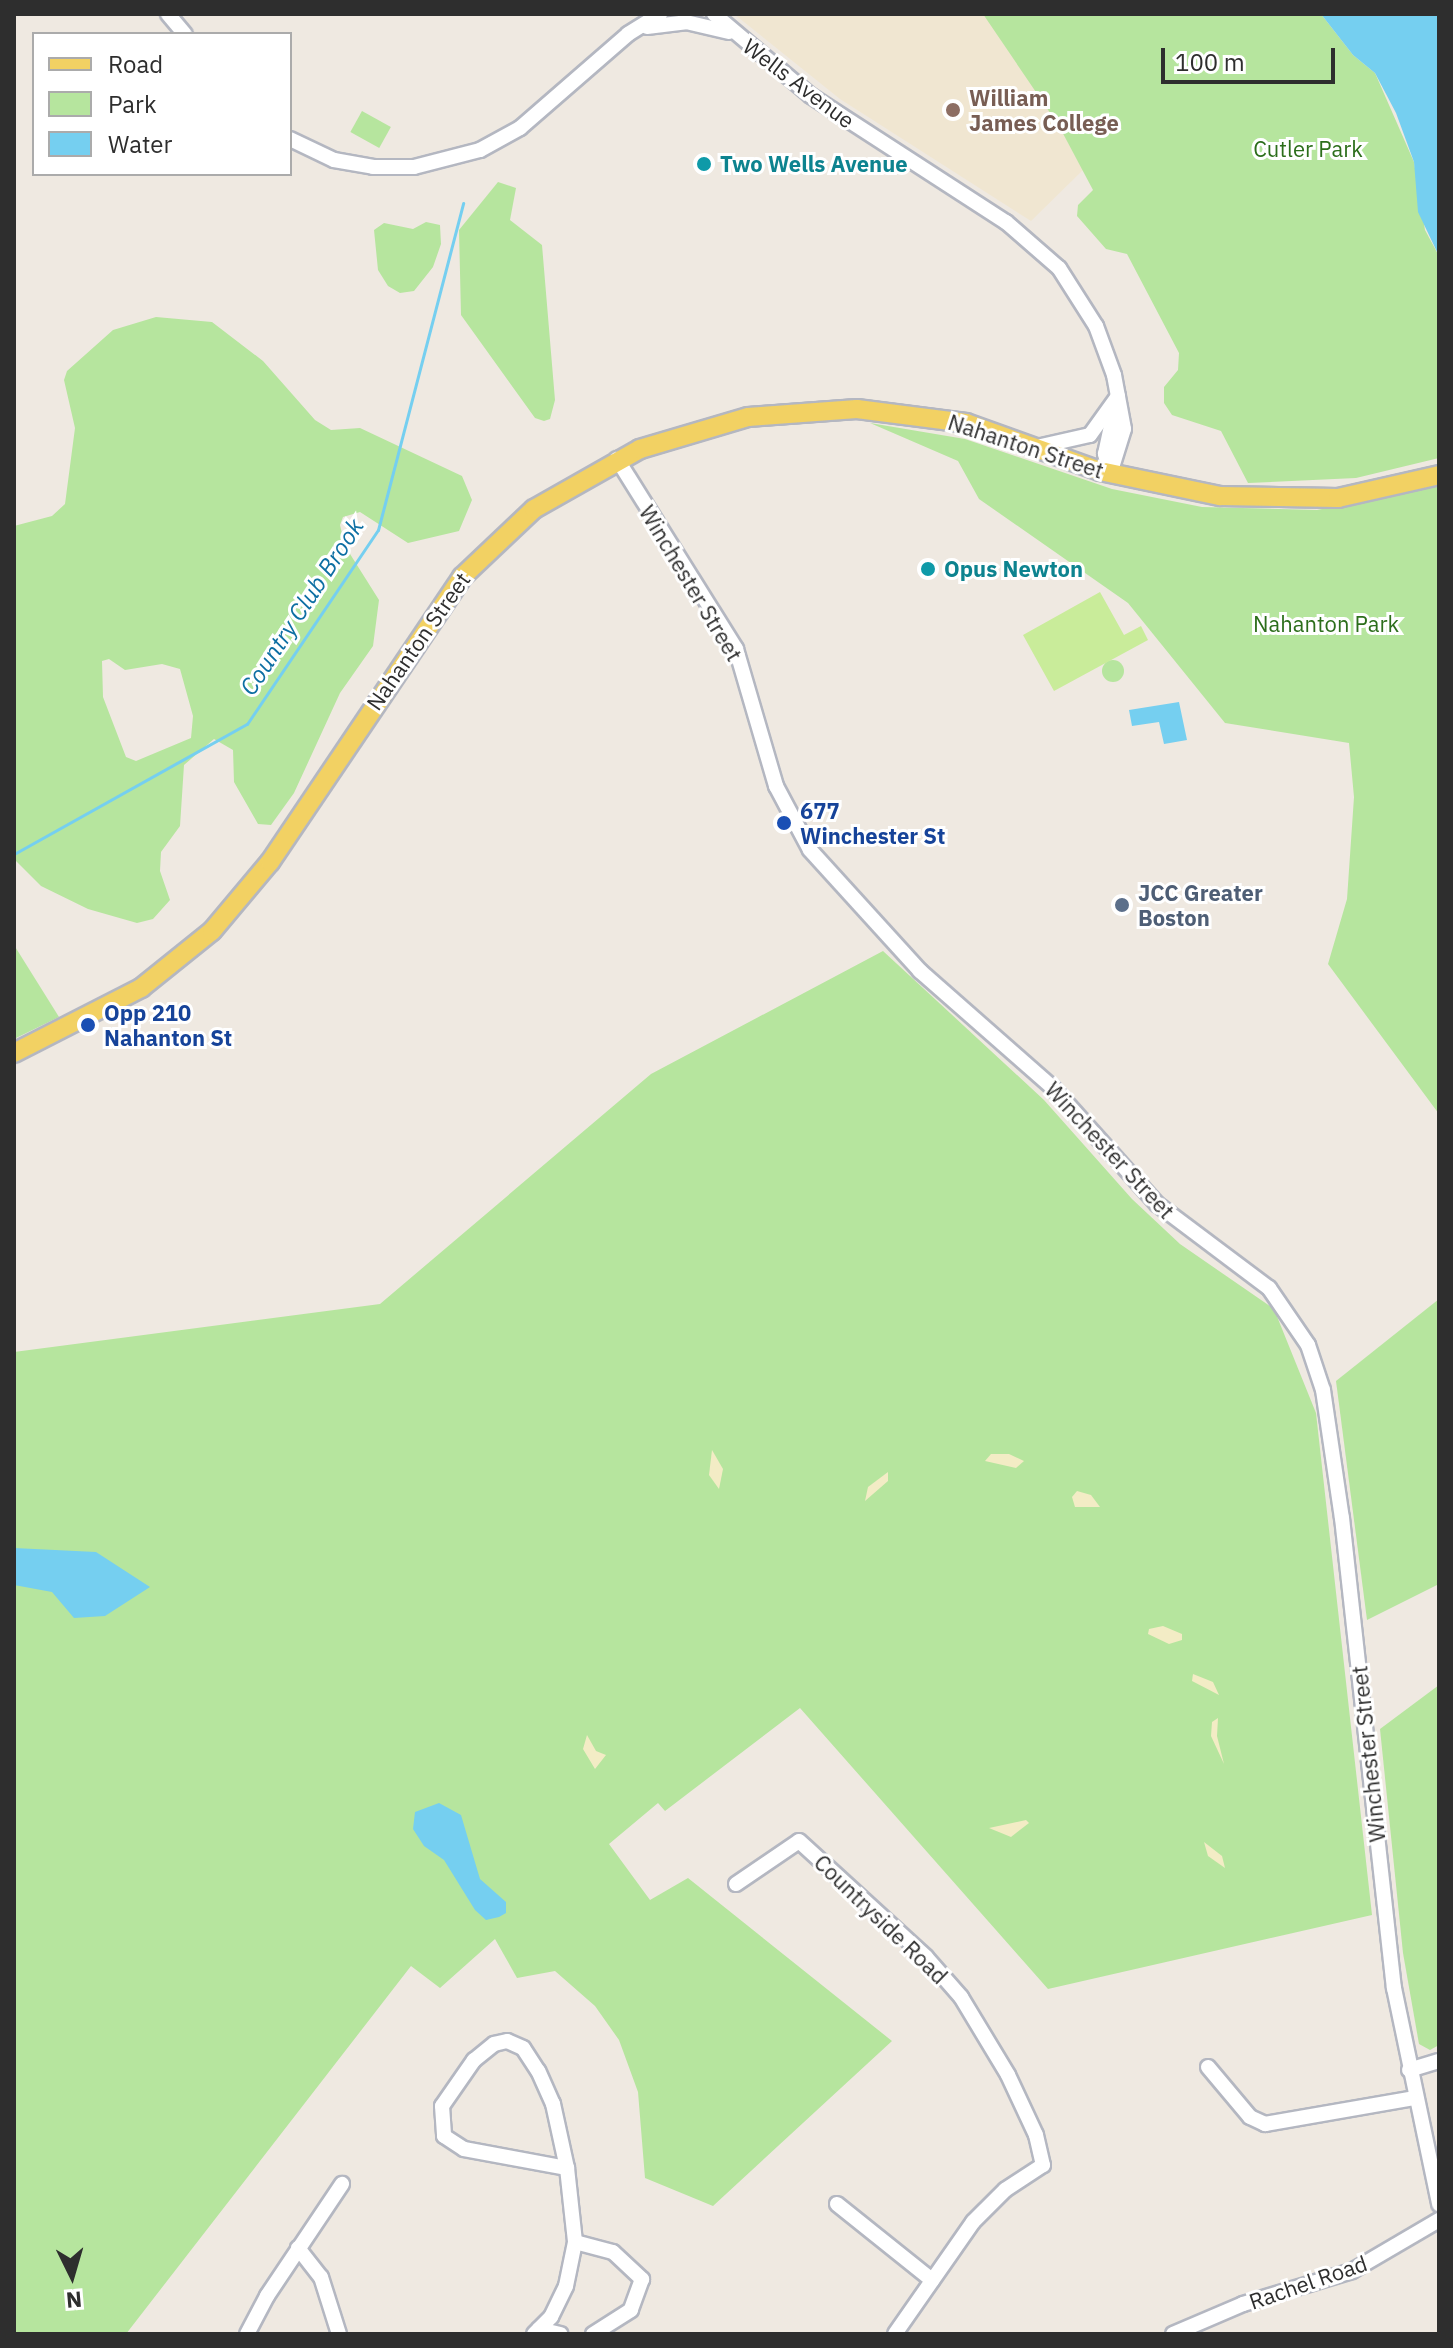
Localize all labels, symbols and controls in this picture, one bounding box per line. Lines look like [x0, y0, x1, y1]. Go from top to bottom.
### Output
legend [32, 32, 292, 176]
scale bar [1165, 32, 1339, 82]
street label: Wells Avenue [738, 33, 860, 133]
text: 100 m [1175, 46, 1245, 78]
text: Road [108, 48, 163, 80]
place label: William James College [969, 84, 1119, 136]
text: Park [108, 88, 157, 120]
marker: William James College [944, 101, 962, 119]
text: Water [108, 128, 172, 160]
park label: Cutler Park [1253, 136, 1363, 162]
place label: Two Wells Avenue [720, 151, 908, 177]
marker: Two Wells Avenue [695, 155, 713, 173]
street label: Nahanton Street [945, 408, 1107, 484]
street label: Winchester Street [634, 500, 748, 666]
water label: Country Club Brook [234, 513, 370, 701]
place label: Opus Newton [944, 556, 1083, 582]
marker: Opus Newton [919, 560, 937, 578]
street label: Nahanton Street [361, 567, 475, 715]
park label: Nahanton Park [1253, 611, 1399, 637]
place label: 677 Winchester St [800, 797, 945, 848]
marker: 677 Winchester St [775, 814, 793, 832]
place label: JCC Greater Boston [1138, 879, 1263, 930]
marker: JCC Greater Boston [1113, 896, 1131, 914]
place label: Opp 210 Nahanton St [104, 999, 232, 1050]
marker: Opp 210 Nahanton St [79, 1016, 97, 1034]
street label: Winchester Street [1040, 1076, 1180, 1224]
street label: Winchester Street [1346, 1665, 1390, 1843]
street label: Countryside Road [809, 1849, 953, 1989]
north arrow [32, 2236, 112, 2316]
street label: Rachel Road [1246, 2249, 1370, 2315]
text: N [65, 2285, 83, 2316]

